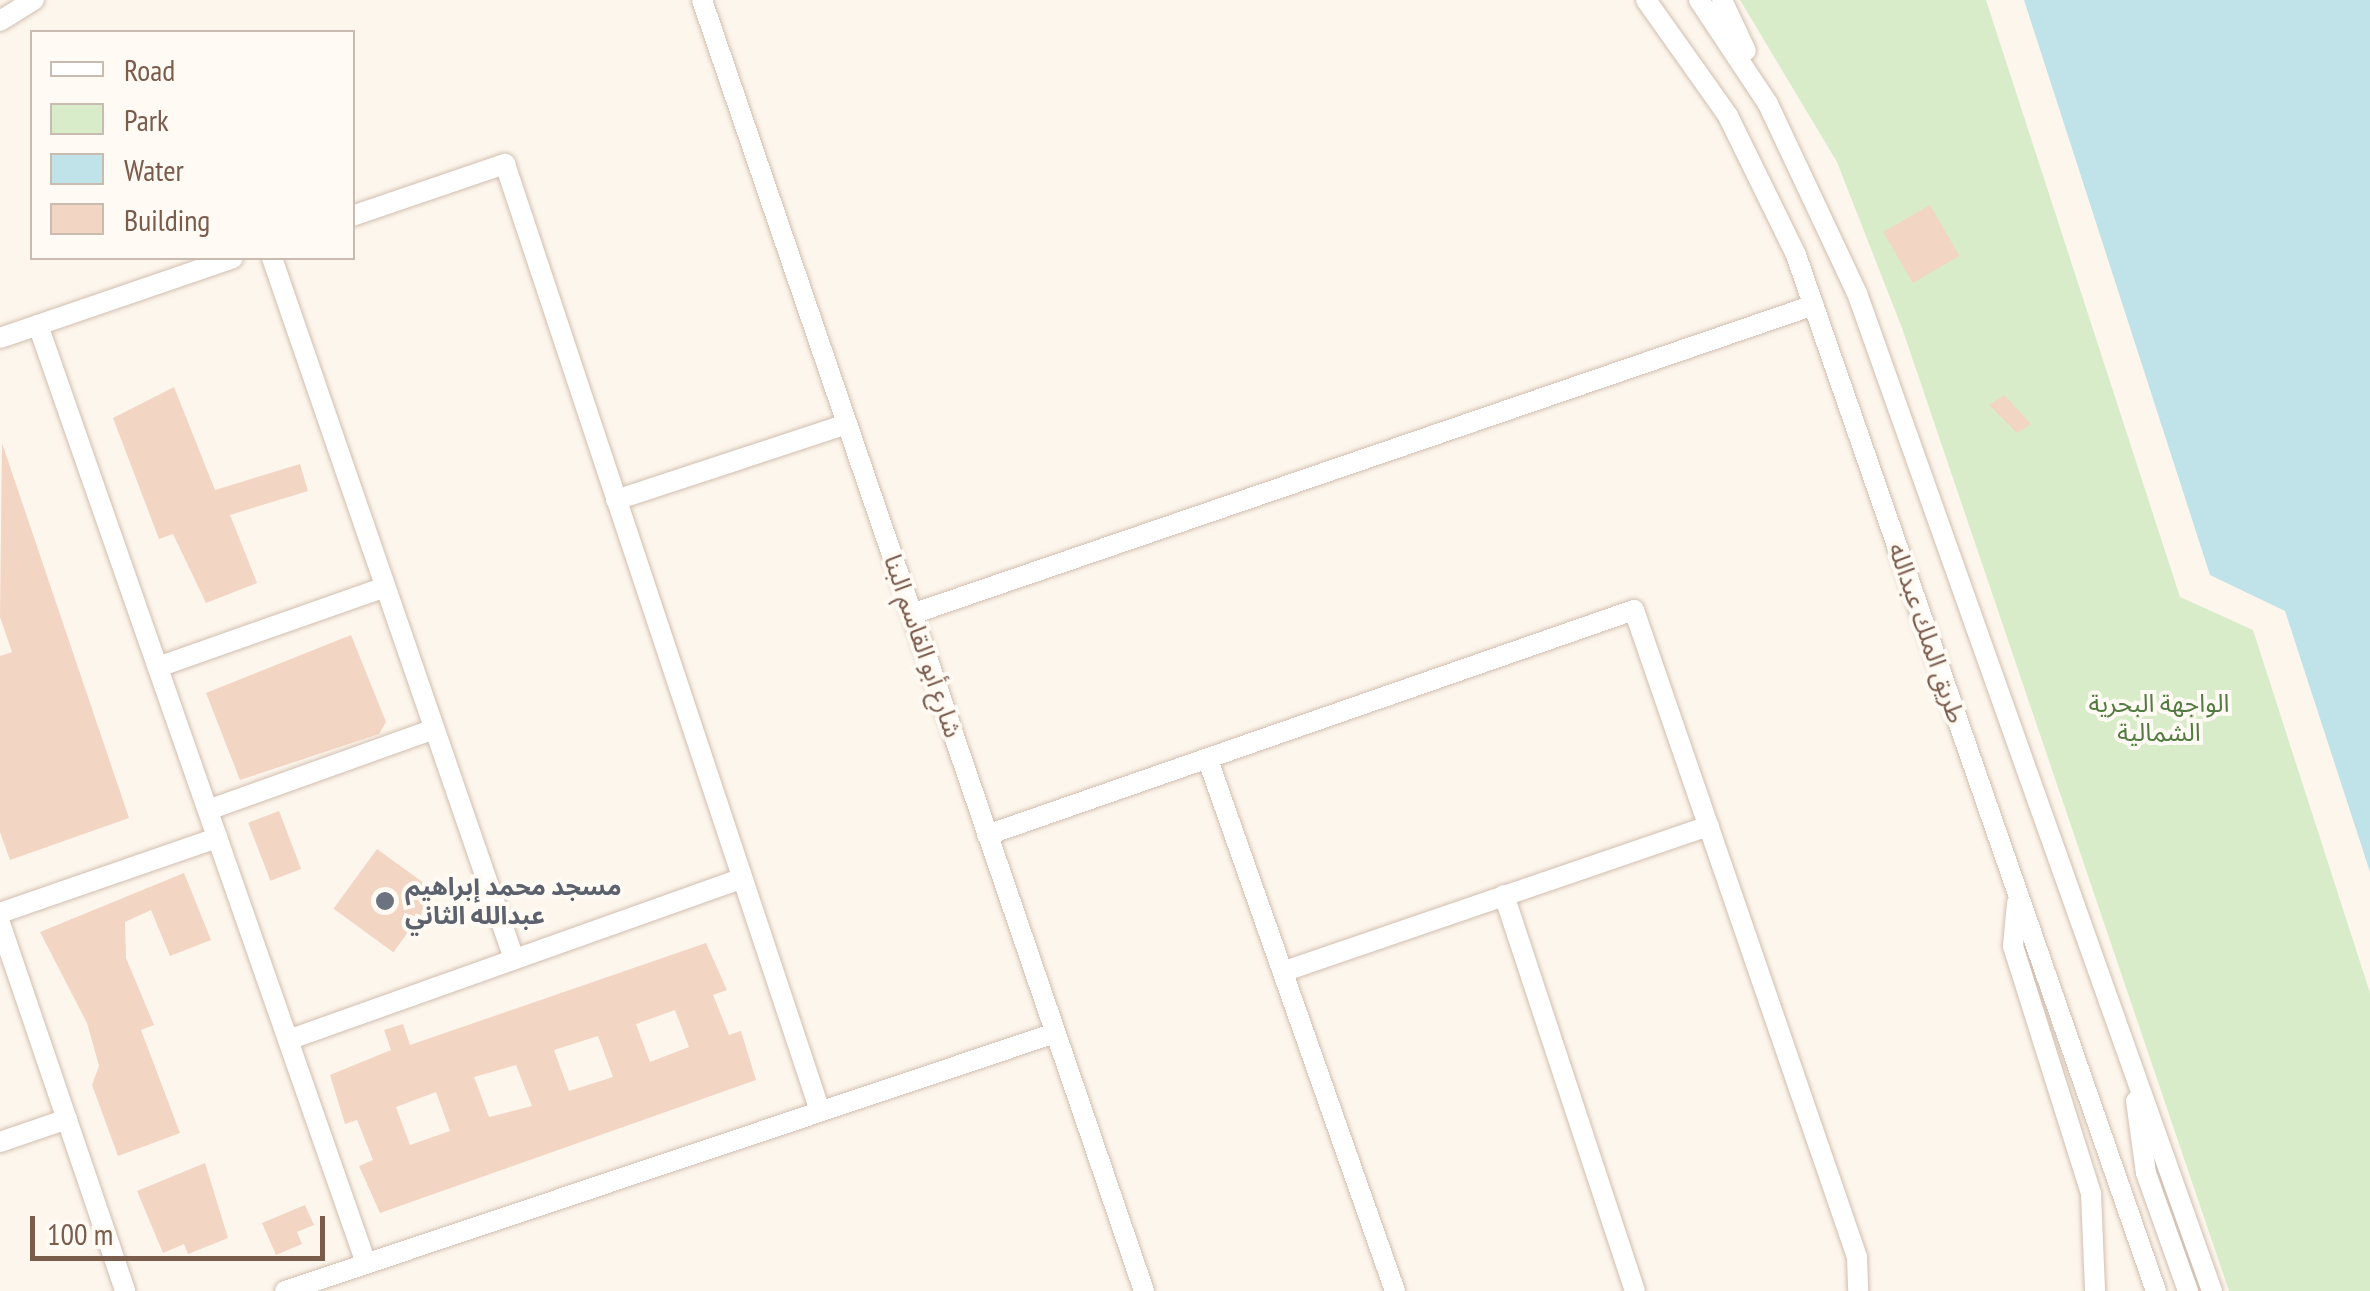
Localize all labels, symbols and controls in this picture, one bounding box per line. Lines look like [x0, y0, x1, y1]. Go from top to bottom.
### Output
legend [30, 30, 355, 260]
text: Road [124, 50, 175, 89]
text: Park [124, 100, 169, 139]
text: Water [124, 150, 184, 189]
text: Building [124, 200, 210, 239]
street label: طريق الملك عبدالله [1882, 539, 1972, 727]
street label: شارع أبو القاسم البنا [878, 551, 968, 741]
park label: الواجهة البحرية الشمالية [2089, 689, 2229, 748]
place label: مسجد محمد إبراهيم عبدالله الثاني [405, 872, 622, 931]
marker: مسجد محمد إبراهيم عبدالله الثاني [374, 890, 396, 912]
scale bar [35, 1196, 330, 1258]
text: 100 m [47, 1214, 113, 1253]

